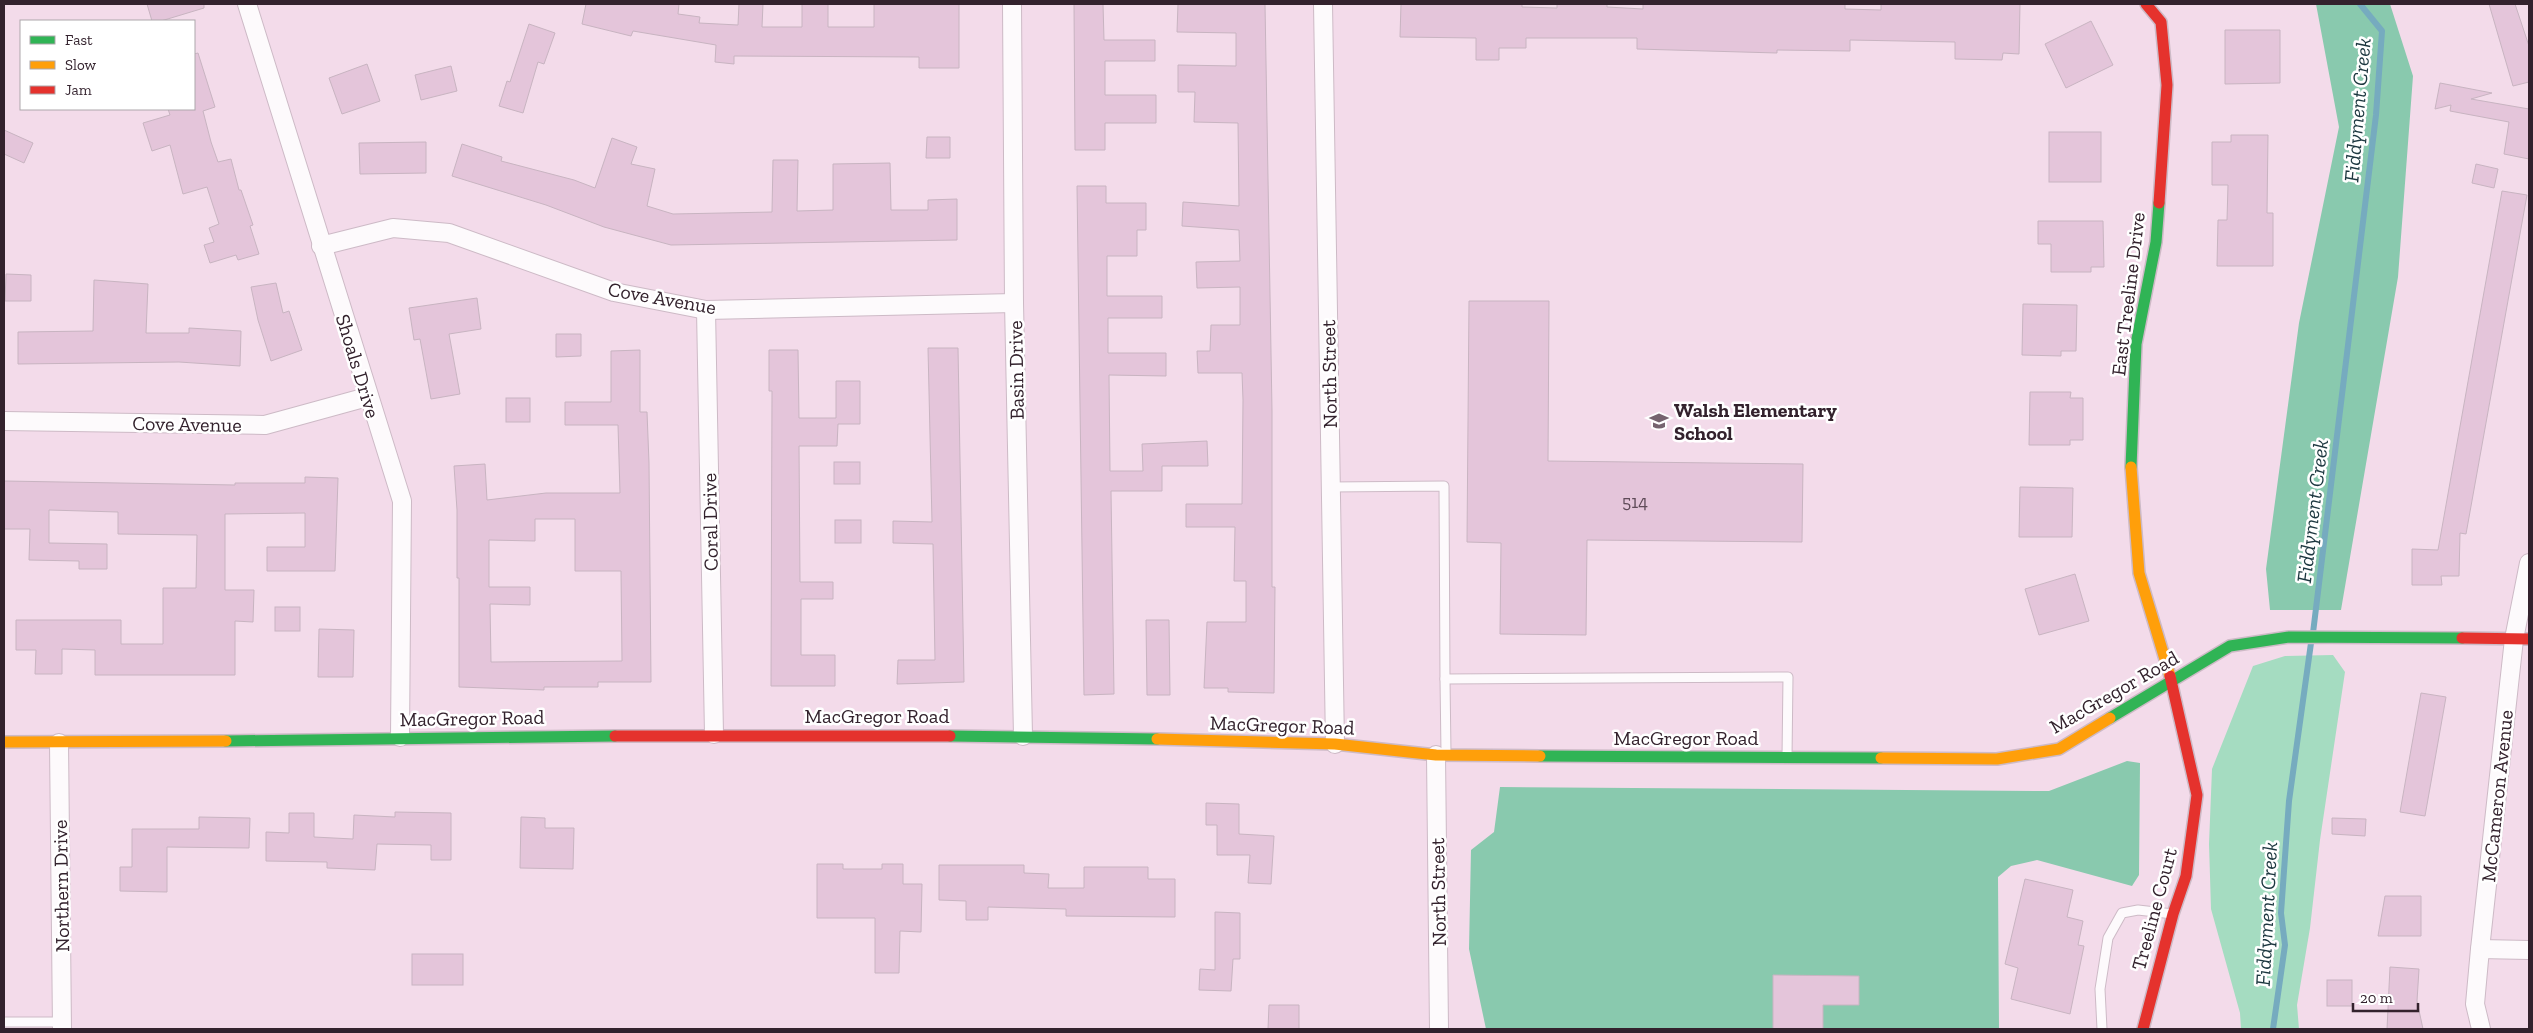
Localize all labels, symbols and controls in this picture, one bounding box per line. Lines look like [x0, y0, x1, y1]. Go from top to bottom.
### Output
legend [20, 20, 195, 110]
text: Fast [65, 31, 93, 49]
water label: Fiddyment Creek [2338, 37, 2376, 183]
text: Slow [65, 56, 97, 74]
text: Jam [65, 81, 92, 99]
street label: East Treeline Drive [2106, 211, 2150, 377]
street label: Cove Avenue [606, 277, 718, 319]
street label: Shoals Drive [331, 311, 385, 421]
street label: North Street [1316, 319, 1342, 429]
street label: Basin Drive [1003, 320, 1029, 420]
place label: Walsh Elementary School [1674, 398, 1837, 445]
school or university icon: Walsh Elementary School [1648, 410, 1670, 432]
street label: Cove Avenue [132, 411, 242, 437]
water label: Fiddyment Creek [2291, 438, 2333, 584]
street label: Coral Drive [697, 473, 723, 571]
house number: 514 [1622, 491, 1648, 513]
street label: MacGregor Road [2045, 645, 2183, 739]
street label: MacGregor Road [805, 704, 949, 728]
street label: MacGregor Road [399, 705, 545, 731]
street label: McCameron Avenue [2476, 709, 2518, 883]
street label: MacGregor Road [1209, 710, 1355, 740]
street label: MacGregor Road [1614, 726, 1758, 750]
street label: Northern Drive [48, 820, 74, 952]
street label: North Street [1425, 837, 1451, 947]
water label: Fiddyment Creek [2250, 841, 2282, 987]
street label: Treeline Court [2126, 845, 2182, 973]
scale bar [2353, 980, 2418, 1012]
text: 20 m [2360, 989, 2393, 1007]

